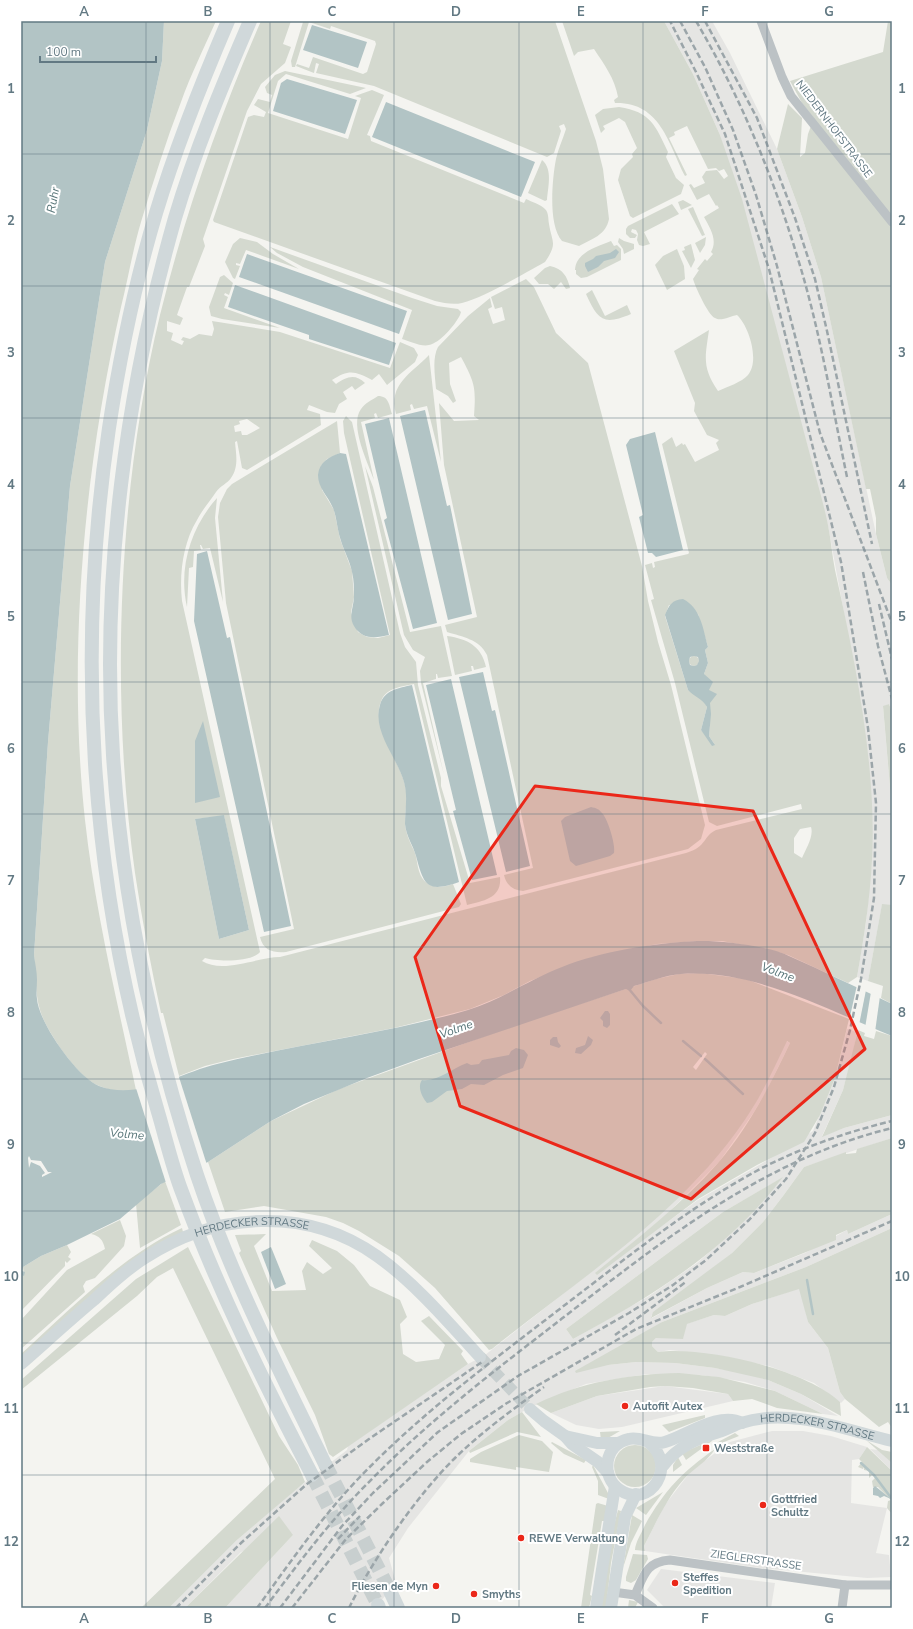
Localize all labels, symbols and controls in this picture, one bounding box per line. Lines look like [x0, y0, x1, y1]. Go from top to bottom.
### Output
text: A [79, 3, 89, 21]
text: B [204, 3, 213, 21]
text: C [328, 3, 337, 21]
text: D [451, 3, 461, 21]
text: E [577, 3, 585, 21]
text: F [701, 3, 709, 21]
text: G [824, 3, 834, 21]
scale bar [40, 38, 156, 64]
text: 100 m [46, 44, 81, 60]
street label: NIEDERNHOFSTRASSE [792, 77, 876, 181]
text: 1 [7, 80, 15, 98]
text: 1 [898, 80, 906, 98]
water label: Ruhr [43, 185, 63, 214]
text: 2 [7, 212, 15, 230]
text: 2 [898, 212, 906, 230]
text: 3 [7, 344, 15, 362]
text: 3 [898, 344, 906, 362]
text: 4 [7, 476, 15, 494]
text: 4 [898, 476, 906, 494]
text: 5 [7, 608, 15, 626]
text: 5 [898, 608, 906, 626]
text: 6 [7, 740, 15, 758]
text: 6 [898, 740, 906, 758]
text: 7 [7, 872, 15, 890]
text: 7 [898, 872, 906, 890]
water label: Volme [759, 958, 798, 986]
text: 8 [7, 1004, 15, 1022]
text: 8 [898, 1004, 906, 1022]
water label: Volme [437, 1016, 475, 1042]
water label: Volme [109, 1125, 145, 1144]
text: 9 [7, 1136, 15, 1154]
text: 9 [898, 1136, 906, 1154]
street label: HERDECKER STRASSE [192, 1213, 311, 1240]
text: 10 [3, 1268, 19, 1286]
text: 10 [894, 1268, 910, 1286]
place label: Autofit Autex [633, 1399, 704, 1414]
text: 11 [3, 1400, 19, 1418]
text: 11 [894, 1400, 910, 1418]
marker: Autofit Autex [620, 1401, 630, 1411]
street label: HERDECKER STRASSE [759, 1410, 876, 1444]
place label: Weststraße [714, 1441, 774, 1456]
marker: Weststraße [701, 1443, 711, 1453]
place label: Gottfried Schultz [771, 1492, 817, 1520]
marker: Gottfried Schultz [758, 1500, 768, 1510]
place label: REWE Verwaltung [529, 1531, 625, 1546]
text: 12 [3, 1533, 19, 1551]
marker: REWE Verwaltung [516, 1533, 526, 1543]
text: 12 [894, 1533, 910, 1551]
street label: ZIEGLERSTRASSE [710, 1546, 802, 1574]
place label: Steffes Spedition [683, 1570, 732, 1598]
marker: Steffes Spedition [670, 1578, 680, 1588]
place label: Fliesen de Myn [352, 1579, 428, 1594]
marker: Fliesen de Myn [431, 1581, 441, 1591]
place label: Smyths [482, 1587, 521, 1602]
marker: Smyths [469, 1589, 479, 1599]
text: A [79, 1610, 89, 1628]
text: B [204, 1610, 213, 1628]
text: C [328, 1610, 337, 1628]
text: D [451, 1610, 461, 1628]
text: E [577, 1610, 585, 1628]
text: F [701, 1610, 709, 1628]
text: G [824, 1610, 834, 1628]

